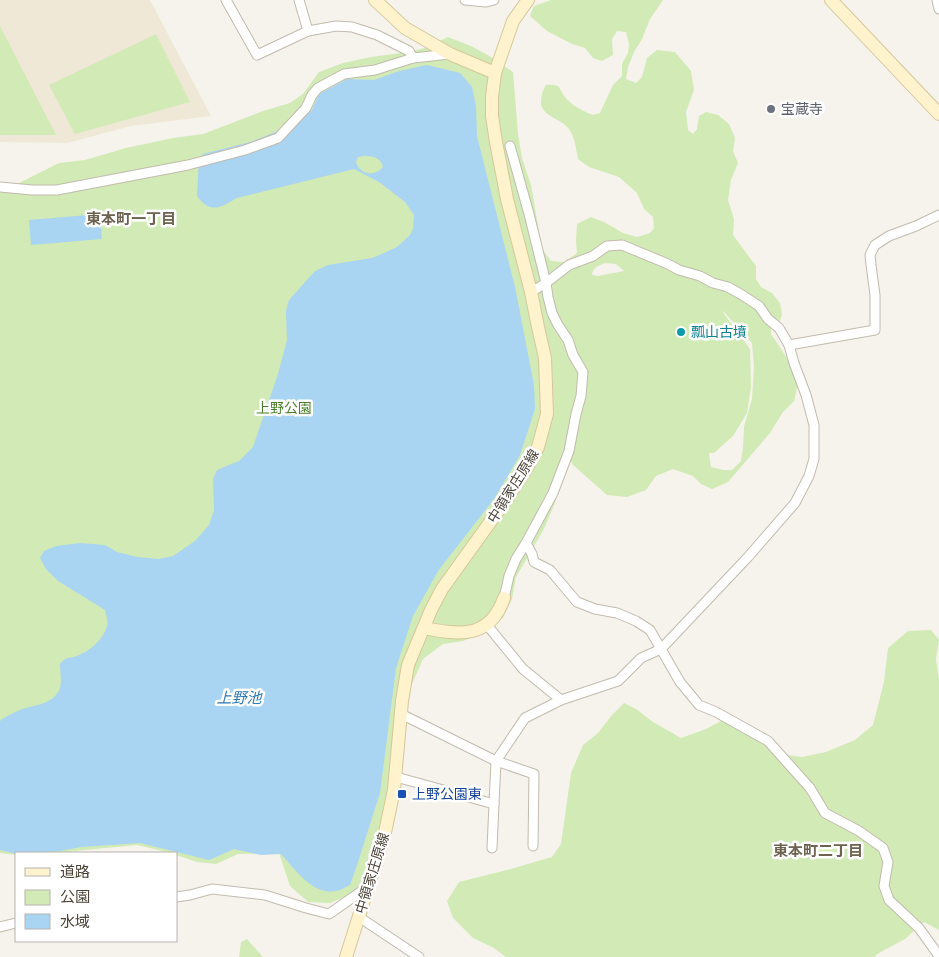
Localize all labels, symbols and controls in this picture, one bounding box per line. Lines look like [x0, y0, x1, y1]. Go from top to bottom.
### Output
place label: 宝蔵寺 [781, 101, 823, 117]
marker: 宝蔵寺 [765, 103, 777, 115]
district label: 東本町一丁目 [86, 210, 176, 228]
place label: 瓢山古墳 [691, 324, 747, 340]
marker: 瓢山古墳 [675, 326, 687, 338]
park label: 上野公園 [256, 400, 312, 416]
street label: 中領家庄原線 [484, 446, 542, 526]
water label: 上野池 [216, 689, 263, 707]
place label: 上野公園東 [412, 786, 482, 802]
marker: 上野公園東 [396, 788, 408, 800]
street label: 中領家庄原線 [352, 830, 392, 916]
district label: 東本町二丁目 [773, 842, 863, 860]
legend [15, 852, 178, 942]
text: 道路 [60, 863, 90, 881]
text: 公園 [60, 888, 90, 906]
text: 水域 [60, 913, 90, 931]

